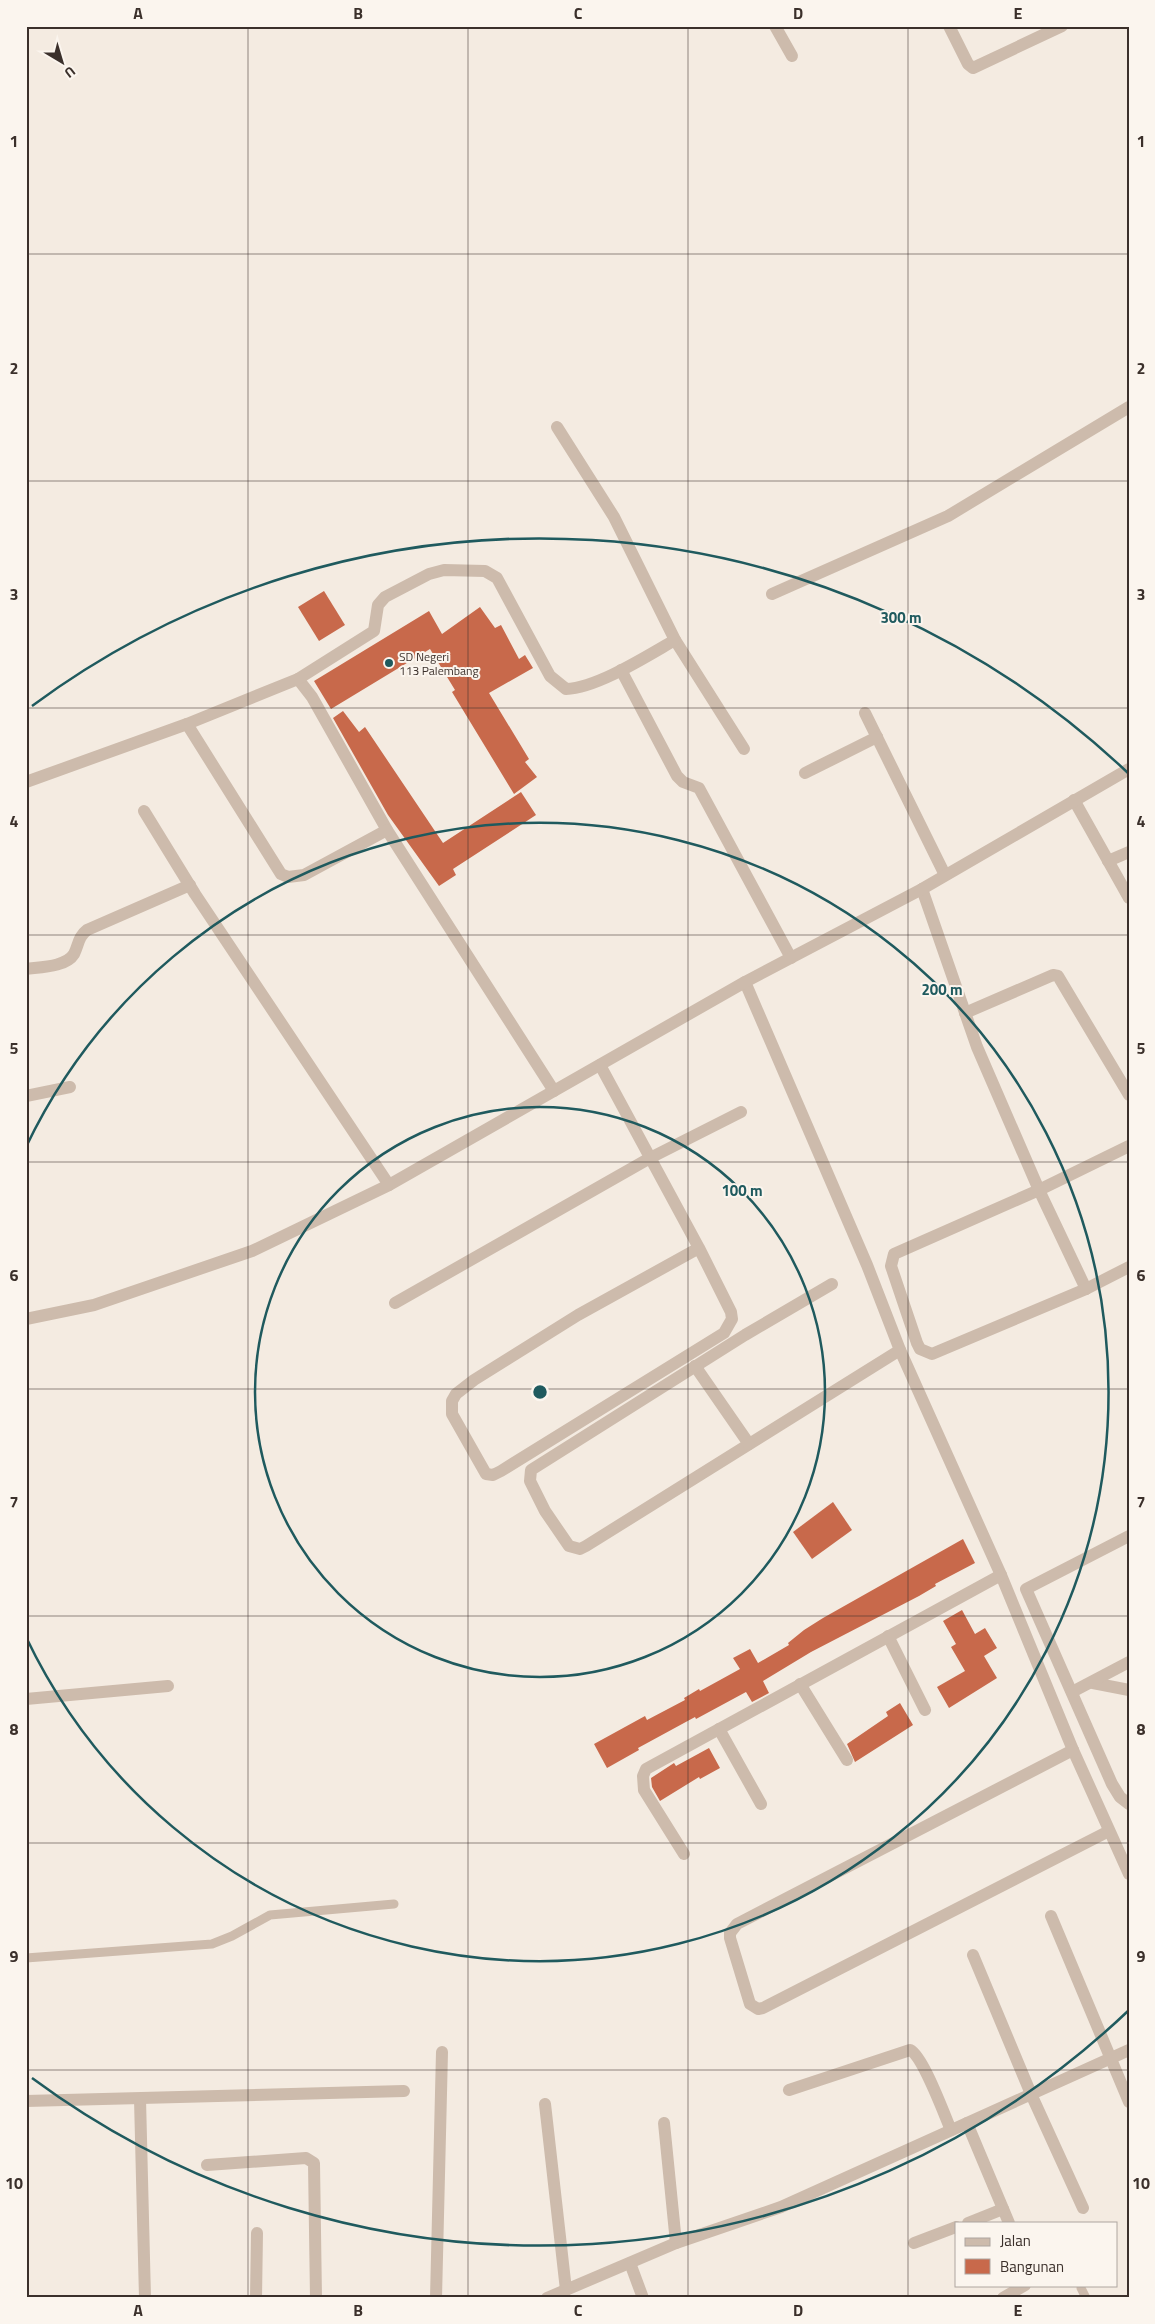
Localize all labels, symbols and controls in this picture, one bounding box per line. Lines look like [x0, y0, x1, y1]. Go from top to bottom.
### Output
text: A [133, 1, 143, 25]
text: B [353, 1, 363, 25]
text: C [574, 1, 583, 25]
text: D [793, 1, 803, 25]
text: E [1014, 1, 1023, 25]
north arrow [38, 38, 88, 88]
text: U [60, 62, 80, 84]
text: 1 [10, 129, 18, 153]
text: 1 [1137, 129, 1145, 153]
text: 2 [10, 356, 18, 380]
text: 2 [1137, 356, 1145, 380]
text: 3 [10, 582, 18, 606]
text: 3 [1137, 582, 1145, 606]
text: 300 m [880, 606, 922, 629]
place label: SD Negeri 113 Palembang [399, 647, 479, 680]
marker: SD Negeri 113 Palembang [383, 657, 395, 669]
text: 4 [10, 809, 19, 833]
text: 4 [1137, 809, 1146, 833]
text: 200 m [921, 978, 963, 1001]
text: 5 [10, 1036, 19, 1060]
text: 5 [1137, 1036, 1146, 1060]
text: 100 m [721, 1179, 763, 1202]
text: 6 [10, 1263, 19, 1287]
text: 6 [1137, 1263, 1146, 1287]
centre of rings [531, 1383, 549, 1401]
text: 7 [10, 1490, 18, 1514]
text: 7 [1137, 1490, 1145, 1514]
text: 8 [10, 1717, 19, 1741]
text: 8 [1137, 1717, 1146, 1741]
text: 9 [10, 1944, 19, 1968]
text: 9 [1137, 1944, 1146, 1968]
text: 10 [5, 2171, 23, 2195]
text: 10 [1132, 2171, 1150, 2195]
legend [955, 2222, 1118, 2286]
text: Jalan [1000, 2229, 1031, 2252]
text: Bangunan [1000, 2255, 1064, 2278]
text: A [133, 2298, 143, 2322]
text: B [353, 2298, 363, 2322]
text: C [574, 2298, 583, 2322]
text: D [793, 2298, 803, 2322]
text: E [1014, 2298, 1023, 2322]

